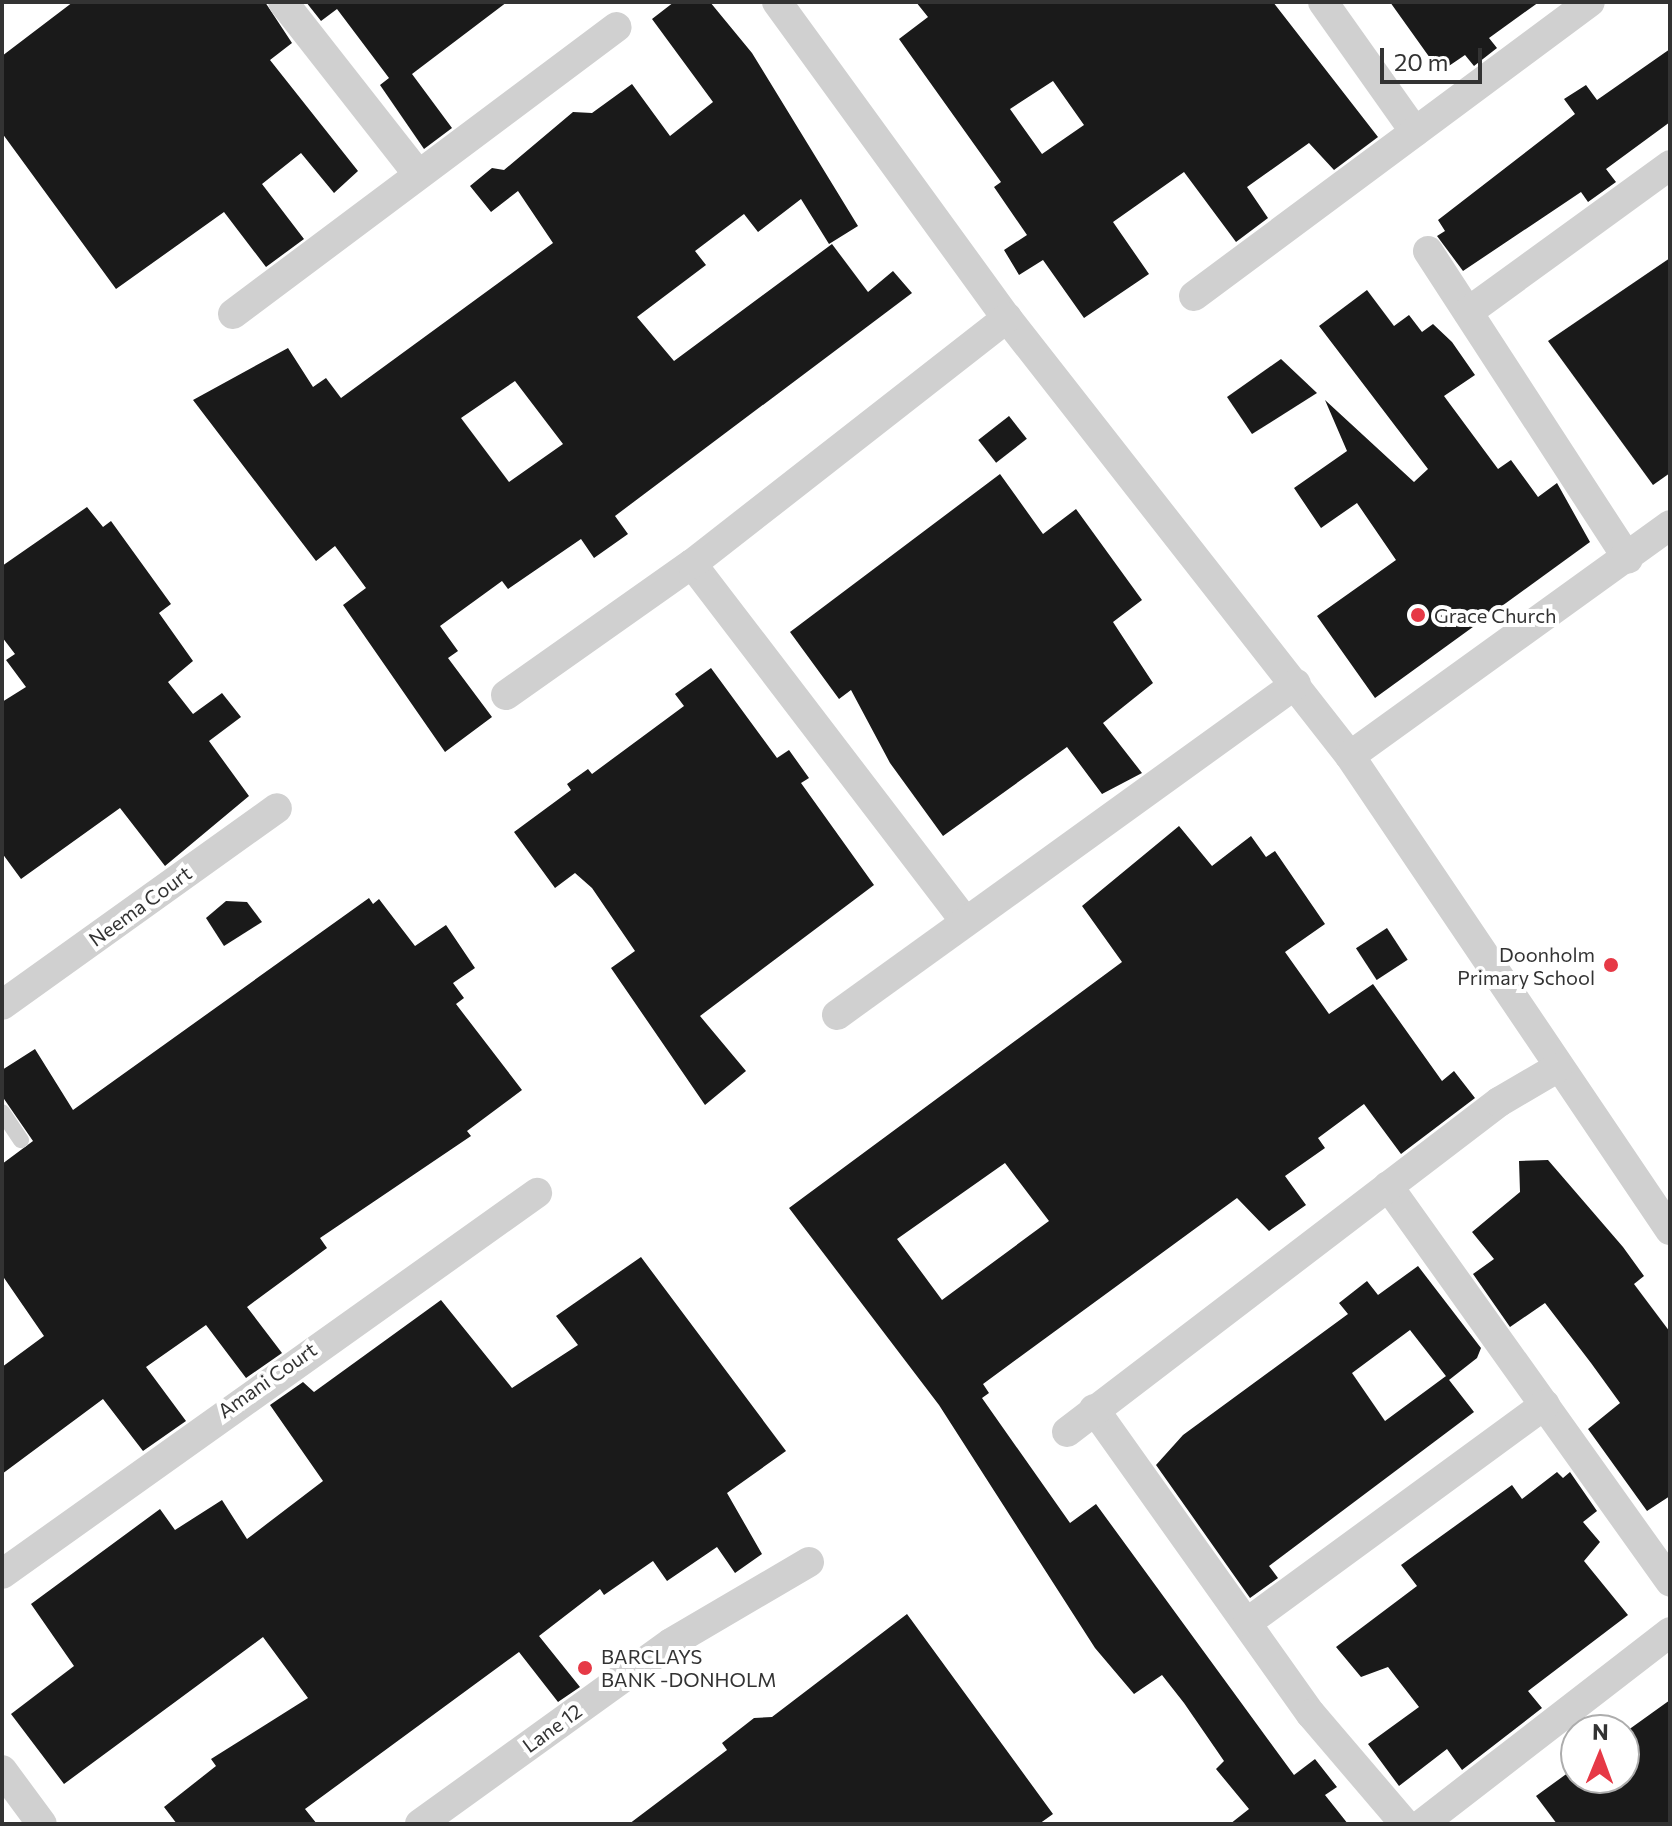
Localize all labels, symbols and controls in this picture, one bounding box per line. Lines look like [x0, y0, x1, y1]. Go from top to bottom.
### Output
scale bar [1384, 32, 1486, 82]
text: 20 m [1394, 47, 1448, 76]
place label: Grace Church [1434, 603, 1557, 627]
marker: Grace Church [1409, 606, 1427, 624]
street label: Neema Court [84, 861, 196, 951]
place label: Doonholm Primary School [1457, 942, 1595, 989]
marker: Doonholm Primary School [1602, 956, 1620, 974]
street label: Amani Court [213, 1337, 321, 1423]
place label: BARCLAYS BANK -DONHOLM [601, 1644, 777, 1691]
marker: BARCLAYS BANK -DONHOLM [576, 1659, 594, 1677]
street label: Lane 12 [518, 1698, 586, 1758]
north arrow [1560, 1714, 1640, 1794]
text: N [1592, 1718, 1609, 1745]

